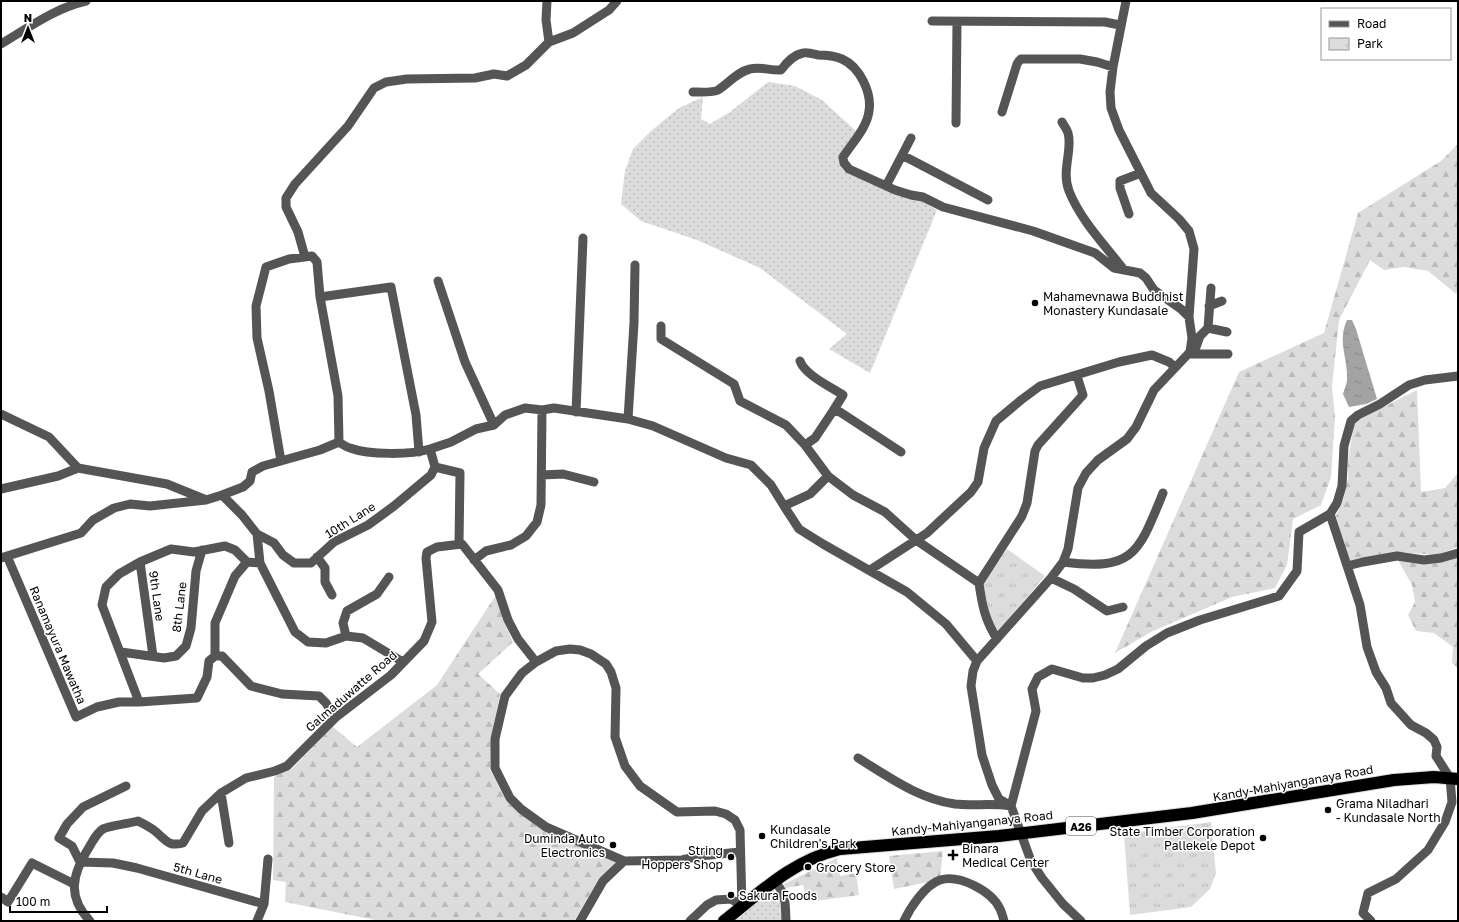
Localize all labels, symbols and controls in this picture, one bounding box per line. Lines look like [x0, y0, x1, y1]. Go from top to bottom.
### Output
north arrow [8, 8, 48, 48]
legend [1321, 8, 1451, 60]
text: N [24, 11, 32, 24]
text: Road [1357, 16, 1386, 31]
text: Park [1357, 36, 1383, 51]
place label: Mahamevnawa Buddhist Monastery Kundasale [1043, 289, 1184, 318]
marker: Mahamevnawa Buddhist Monastery Kundasale [1030, 298, 1040, 308]
street label: 10th Lane [322, 499, 378, 541]
street label: 9th Lane [146, 570, 168, 622]
street label: 8th Lane [168, 581, 190, 633]
street label: Ranamayura Mawatha [26, 584, 90, 706]
street label: Galmaduwatte Road [302, 647, 400, 735]
street label: Kandy-Mahiyanganaya Road [1212, 761, 1374, 805]
place label: Grama Niladhari - Kundasale North [1336, 796, 1441, 825]
marker: Grama Niladhari - Kundasale North [1323, 805, 1333, 815]
street label: Kandy-Mahiyanganaya Road [890, 807, 1054, 839]
road number: A26 [1066, 817, 1096, 835]
place label: Kundasale Children's Park [770, 822, 857, 851]
place label: State Timber Corporation Pallekele Depot [1110, 824, 1255, 853]
place label: Duminda Auto Electronics [524, 831, 605, 860]
marker: Kundasale Children's Park [757, 831, 767, 841]
marker: State Timber Corporation Pallekele Depot [1258, 833, 1268, 843]
marker: Duminda Auto Electronics [608, 840, 618, 850]
place label: Binara Medical Center [962, 841, 1049, 870]
place label: String Hoppers Shop [641, 843, 723, 872]
marker: Binara Medical Center [947, 849, 959, 861]
marker: String Hoppers Shop [726, 852, 736, 862]
street label: 5th Lane [172, 859, 224, 887]
place label: Grocery Store [816, 860, 895, 875]
marker: Grocery Store [803, 862, 813, 872]
scale bar [10, 888, 107, 914]
place label: Sakura Foods [739, 888, 817, 903]
marker: Sakura Foods [726, 890, 736, 900]
text: 100 m [16, 894, 50, 909]

